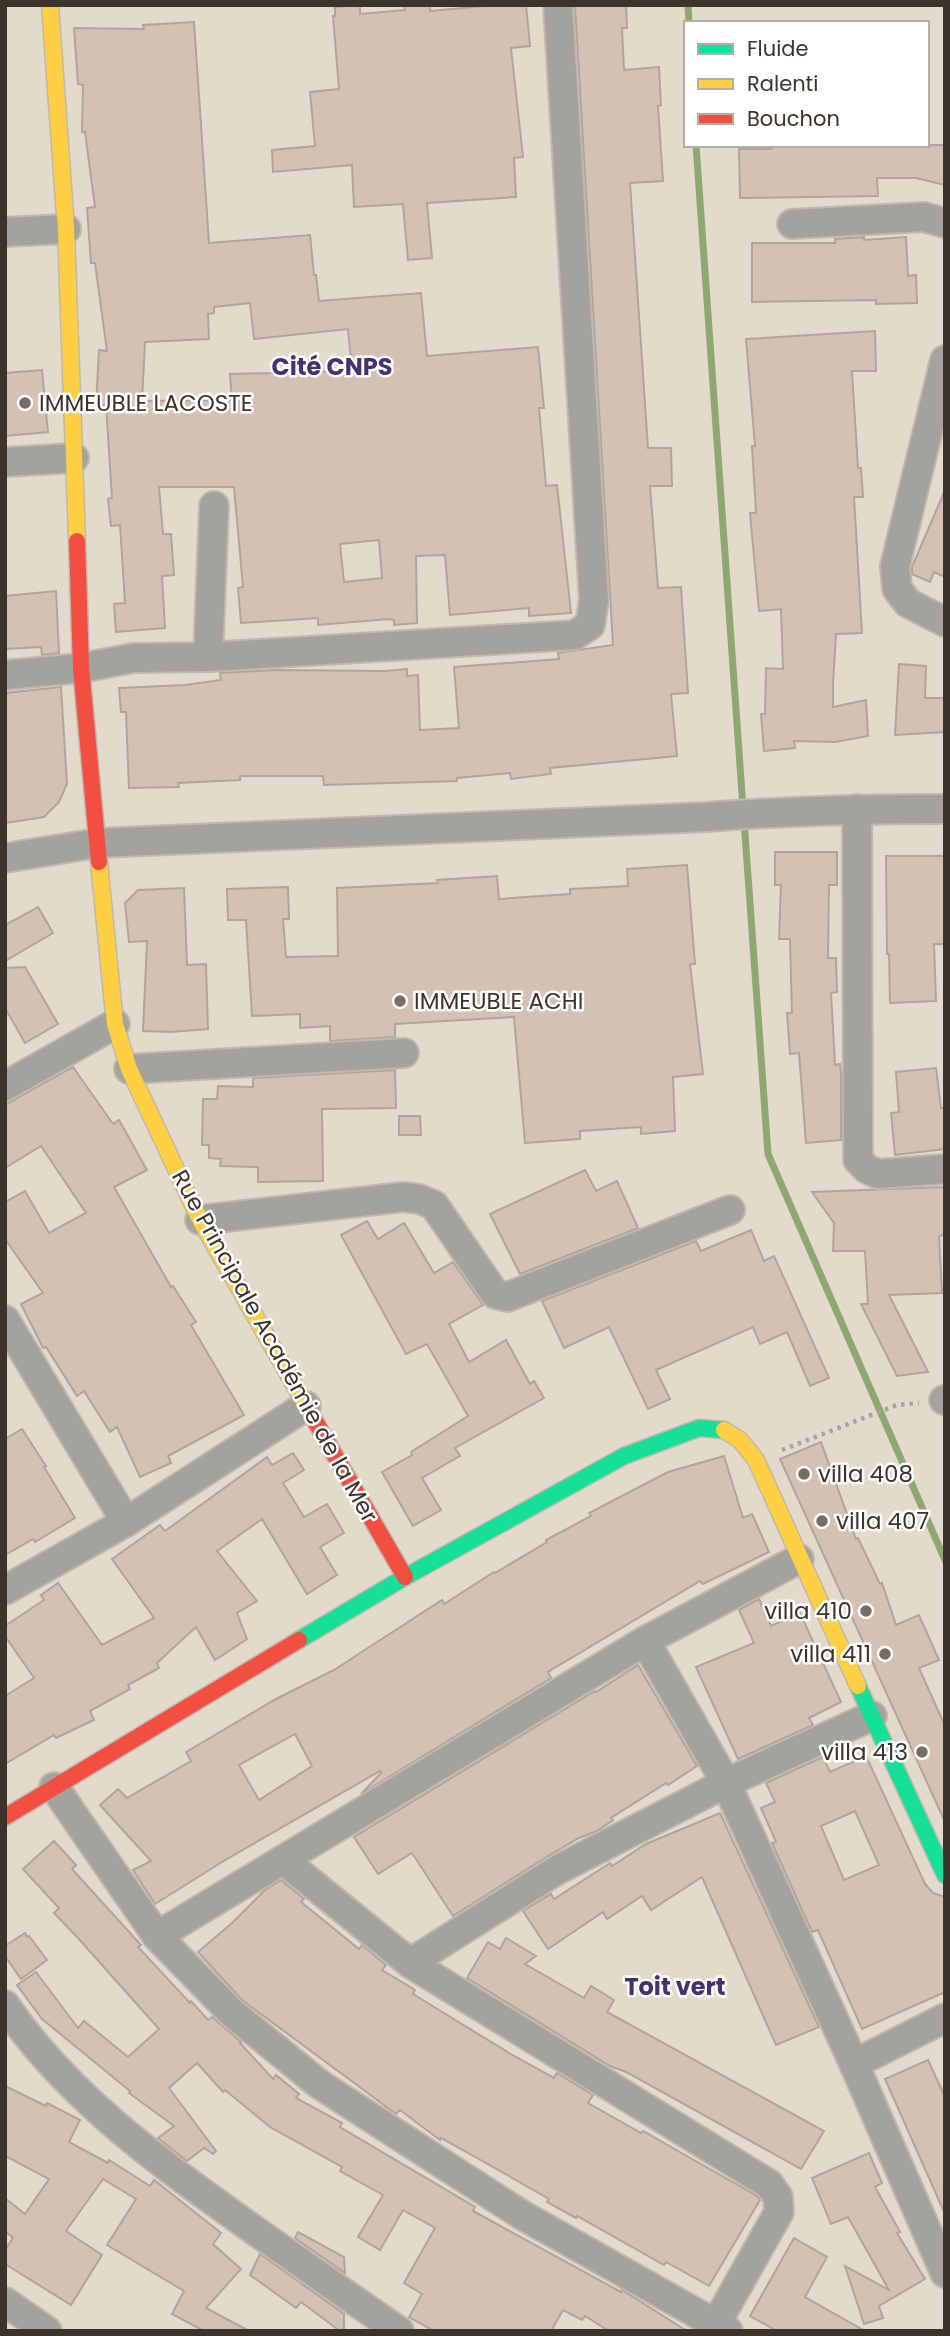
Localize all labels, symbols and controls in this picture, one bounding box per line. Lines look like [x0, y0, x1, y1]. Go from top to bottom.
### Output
legend [684, 21, 929, 147]
text: Fluide [747, 34, 809, 63]
text: Ralenti [747, 69, 818, 98]
text: Bouchon [747, 104, 840, 133]
district label: Cité CNPS [271, 350, 393, 383]
place label: IMMEUBLE LACOSTE [39, 387, 253, 419]
marker: IMMEUBLE LACOSTE [17, 395, 33, 411]
place label: IMMEUBLE ACHI [414, 985, 583, 1017]
marker: IMMEUBLE ACHI [392, 993, 408, 1009]
street label: Rue Principale Académie de la Mer [164, 1164, 386, 1528]
place label: villa 408 [818, 1458, 913, 1490]
marker: villa 408 [796, 1466, 812, 1482]
place label: villa 407 [836, 1505, 929, 1537]
marker: villa 407 [814, 1513, 830, 1529]
place label: villa 410 [764, 1595, 852, 1627]
marker: villa 410 [858, 1603, 874, 1619]
place label: villa 411 [790, 1638, 871, 1670]
marker: villa 411 [877, 1646, 893, 1662]
place label: villa 413 [821, 1736, 908, 1768]
marker: villa 413 [914, 1744, 930, 1760]
district label: Toit vert [624, 1970, 726, 2003]

